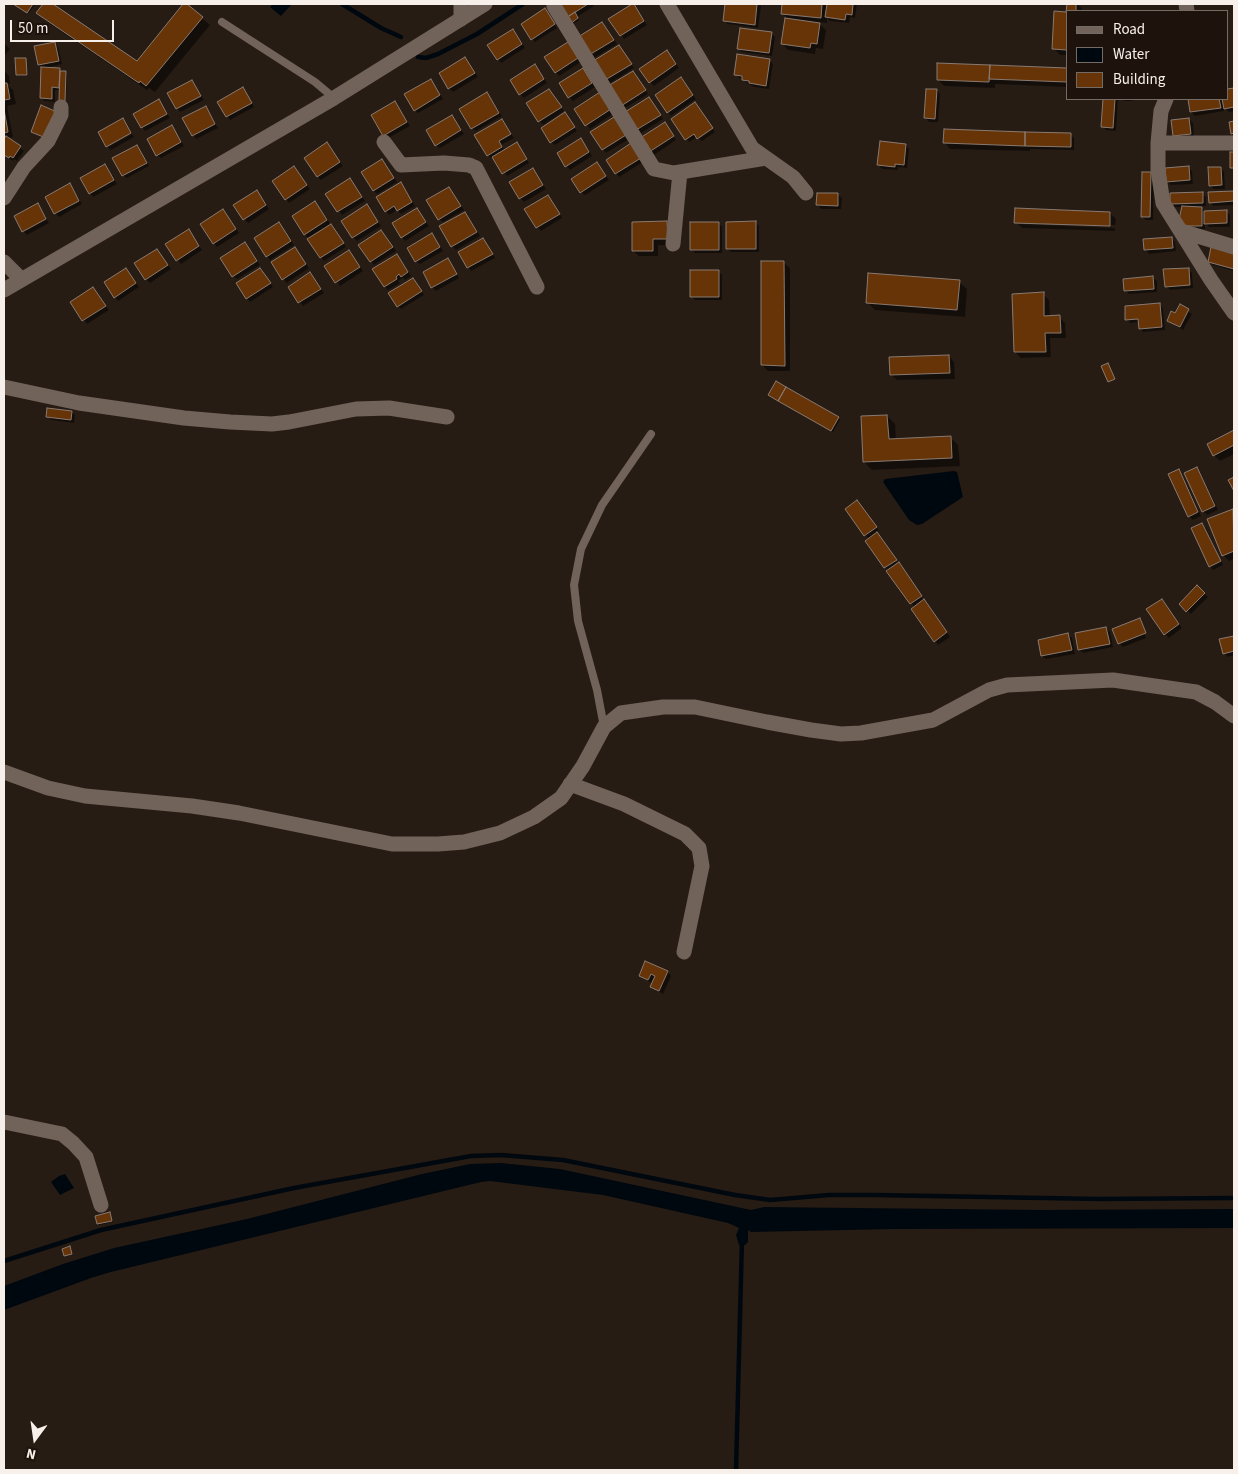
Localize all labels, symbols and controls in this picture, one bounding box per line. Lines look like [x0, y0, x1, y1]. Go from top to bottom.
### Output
scale bar [12, 10, 116, 42]
legend [1066, 10, 1228, 100]
text: 50 m [18, 18, 48, 39]
text: Road [1113, 19, 1145, 40]
text: Water [1113, 44, 1149, 65]
text: Building [1113, 69, 1165, 90]
north arrow [10, 1414, 60, 1464]
text: N [24, 1443, 38, 1464]

